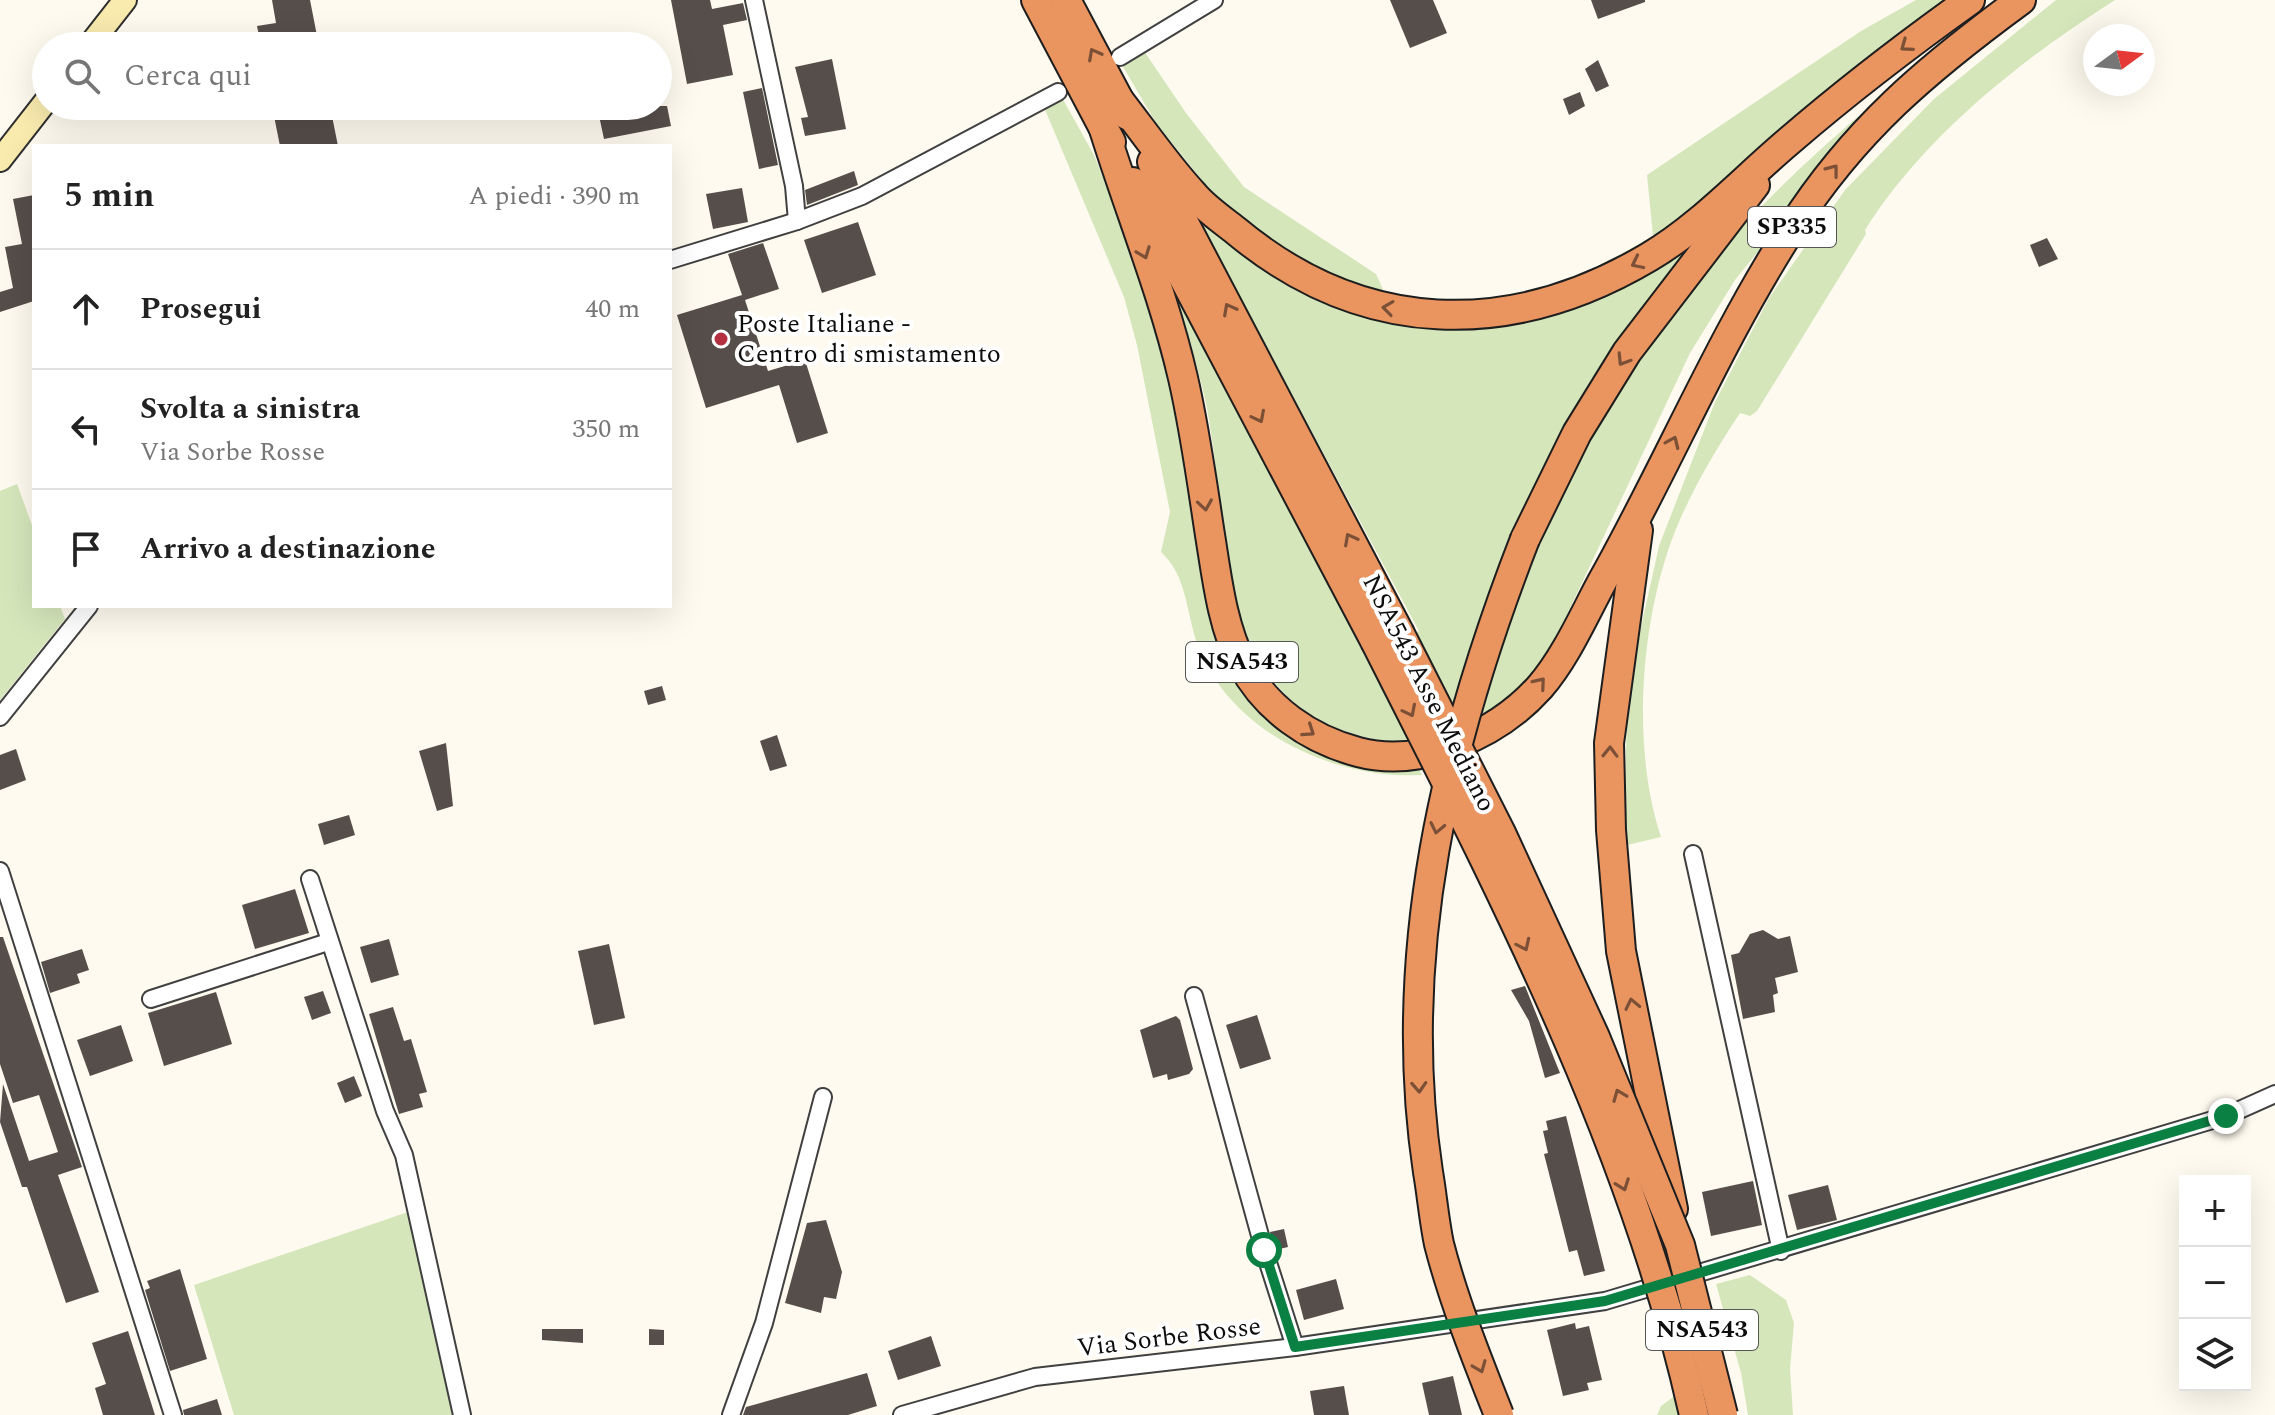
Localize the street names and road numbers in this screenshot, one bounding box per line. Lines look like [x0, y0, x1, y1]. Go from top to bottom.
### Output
road number: SP335 [1748, 207, 1836, 247]
street label: NSA543 Asse Mediano [1352, 567, 1506, 819]
road number: NSA543 [1186, 642, 1298, 682]
street label: Via Sorbe Rosse [1075, 1306, 1263, 1368]
road number: NSA543 [1646, 1310, 1758, 1350]

